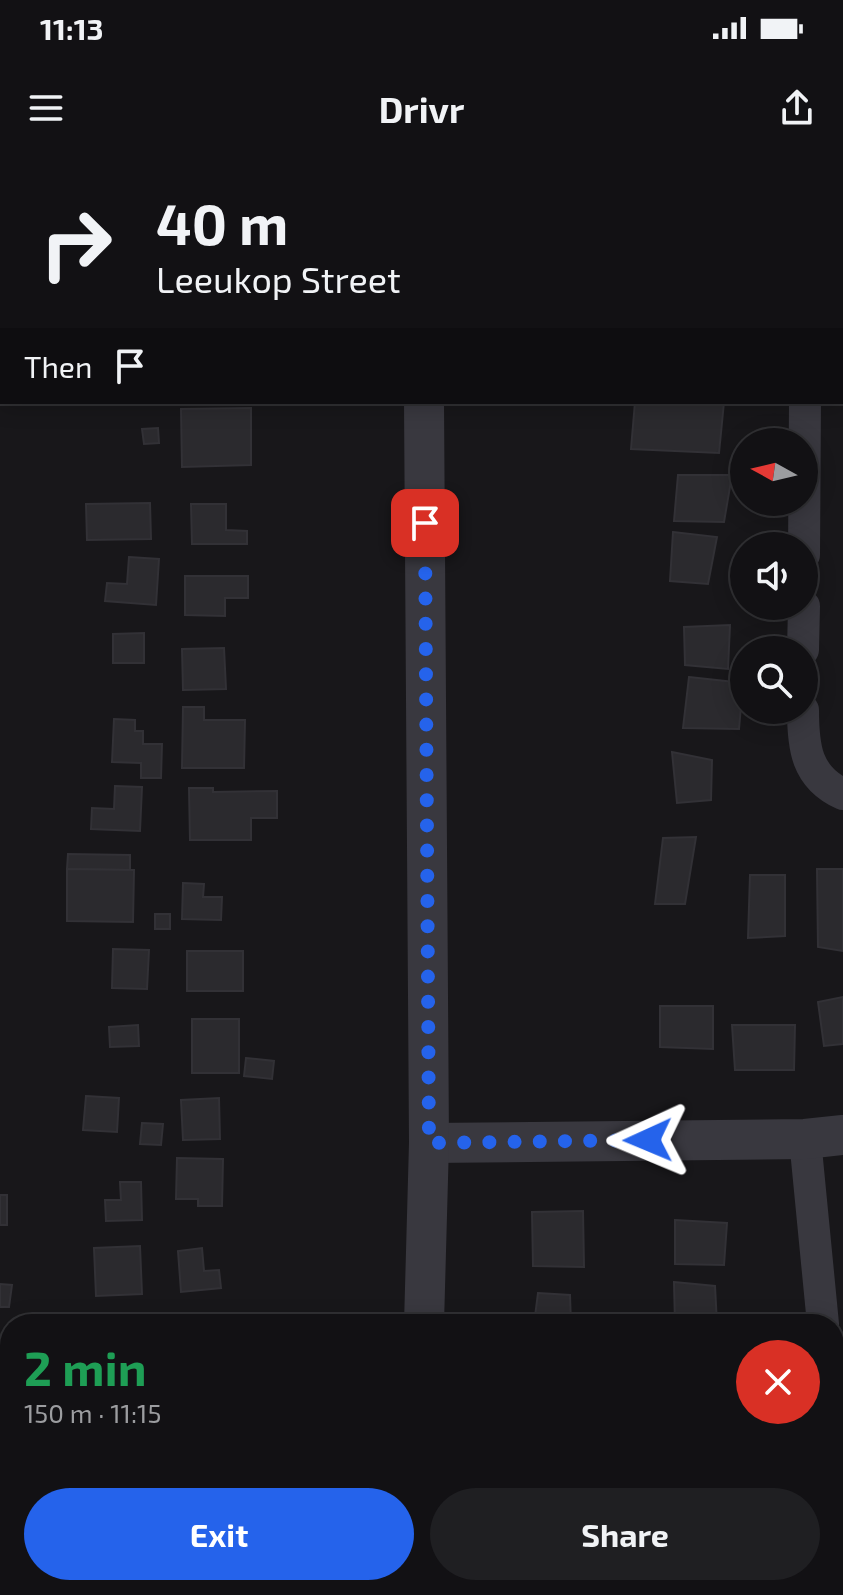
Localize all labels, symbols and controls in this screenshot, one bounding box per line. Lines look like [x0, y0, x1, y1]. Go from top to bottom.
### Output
text: 11:13 [40, 10, 104, 46]
icon: menu [24, 86, 68, 130]
icon: share [775, 86, 819, 130]
text: Drivr [379, 87, 464, 130]
text: 40 m [156, 189, 288, 256]
icon: right [24, 192, 128, 296]
text: Leeukop Street [156, 257, 401, 300]
icon: arrive [108, 344, 152, 388]
text: Then [24, 348, 92, 384]
north arrow [730, 428, 818, 516]
map controls [730, 428, 818, 724]
pin [391, 489, 459, 557]
icon: arrive [403, 501, 447, 545]
button: sound [730, 532, 818, 620]
button: search [730, 636, 818, 724]
position arrow [606, 1098, 690, 1182]
text: 2 min [24, 1338, 147, 1396]
button: close [736, 1340, 820, 1424]
text: 150 m · 11:15 [24, 1397, 161, 1428]
button: Exit [24, 1488, 414, 1580]
button: Share [430, 1488, 820, 1580]

